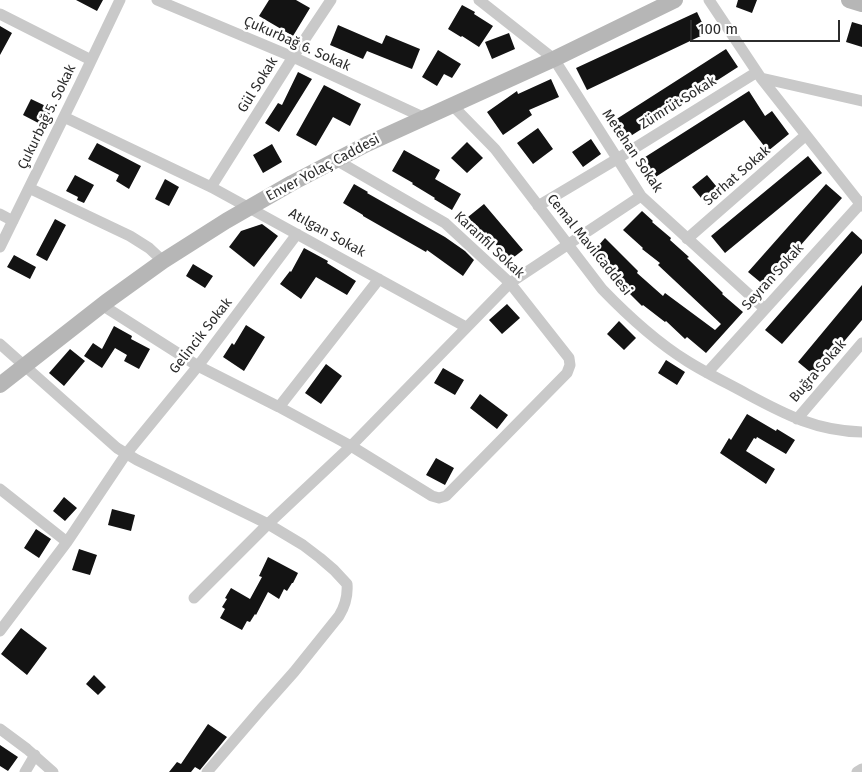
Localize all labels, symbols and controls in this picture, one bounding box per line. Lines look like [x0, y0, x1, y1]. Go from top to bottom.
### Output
scale bar [692, 10, 842, 42]
street label: Çukurbağ 6. Sokak [241, 13, 353, 75]
text: 100 m [698, 20, 738, 38]
street label: Gül Sokak [234, 54, 282, 116]
street label: Çukurbağ 5. Sokak [14, 62, 80, 172]
street label: Zümrüt Sokak [637, 73, 719, 133]
street label: Metehan Sokak [598, 106, 666, 196]
street label: Enver Yolaç Caddesi [263, 131, 383, 205]
street label: Serhat Sokak [700, 143, 774, 209]
street label: Cemal Mavi Caddesi [543, 191, 635, 299]
street label: Atılgan Sokak [286, 205, 368, 261]
street label: Karanfil Sokak [450, 208, 528, 282]
street label: Seyran Sokak [739, 240, 807, 314]
street label: Gelincik Sokak [166, 295, 236, 377]
street label: Buğra Sokak [786, 336, 850, 406]

